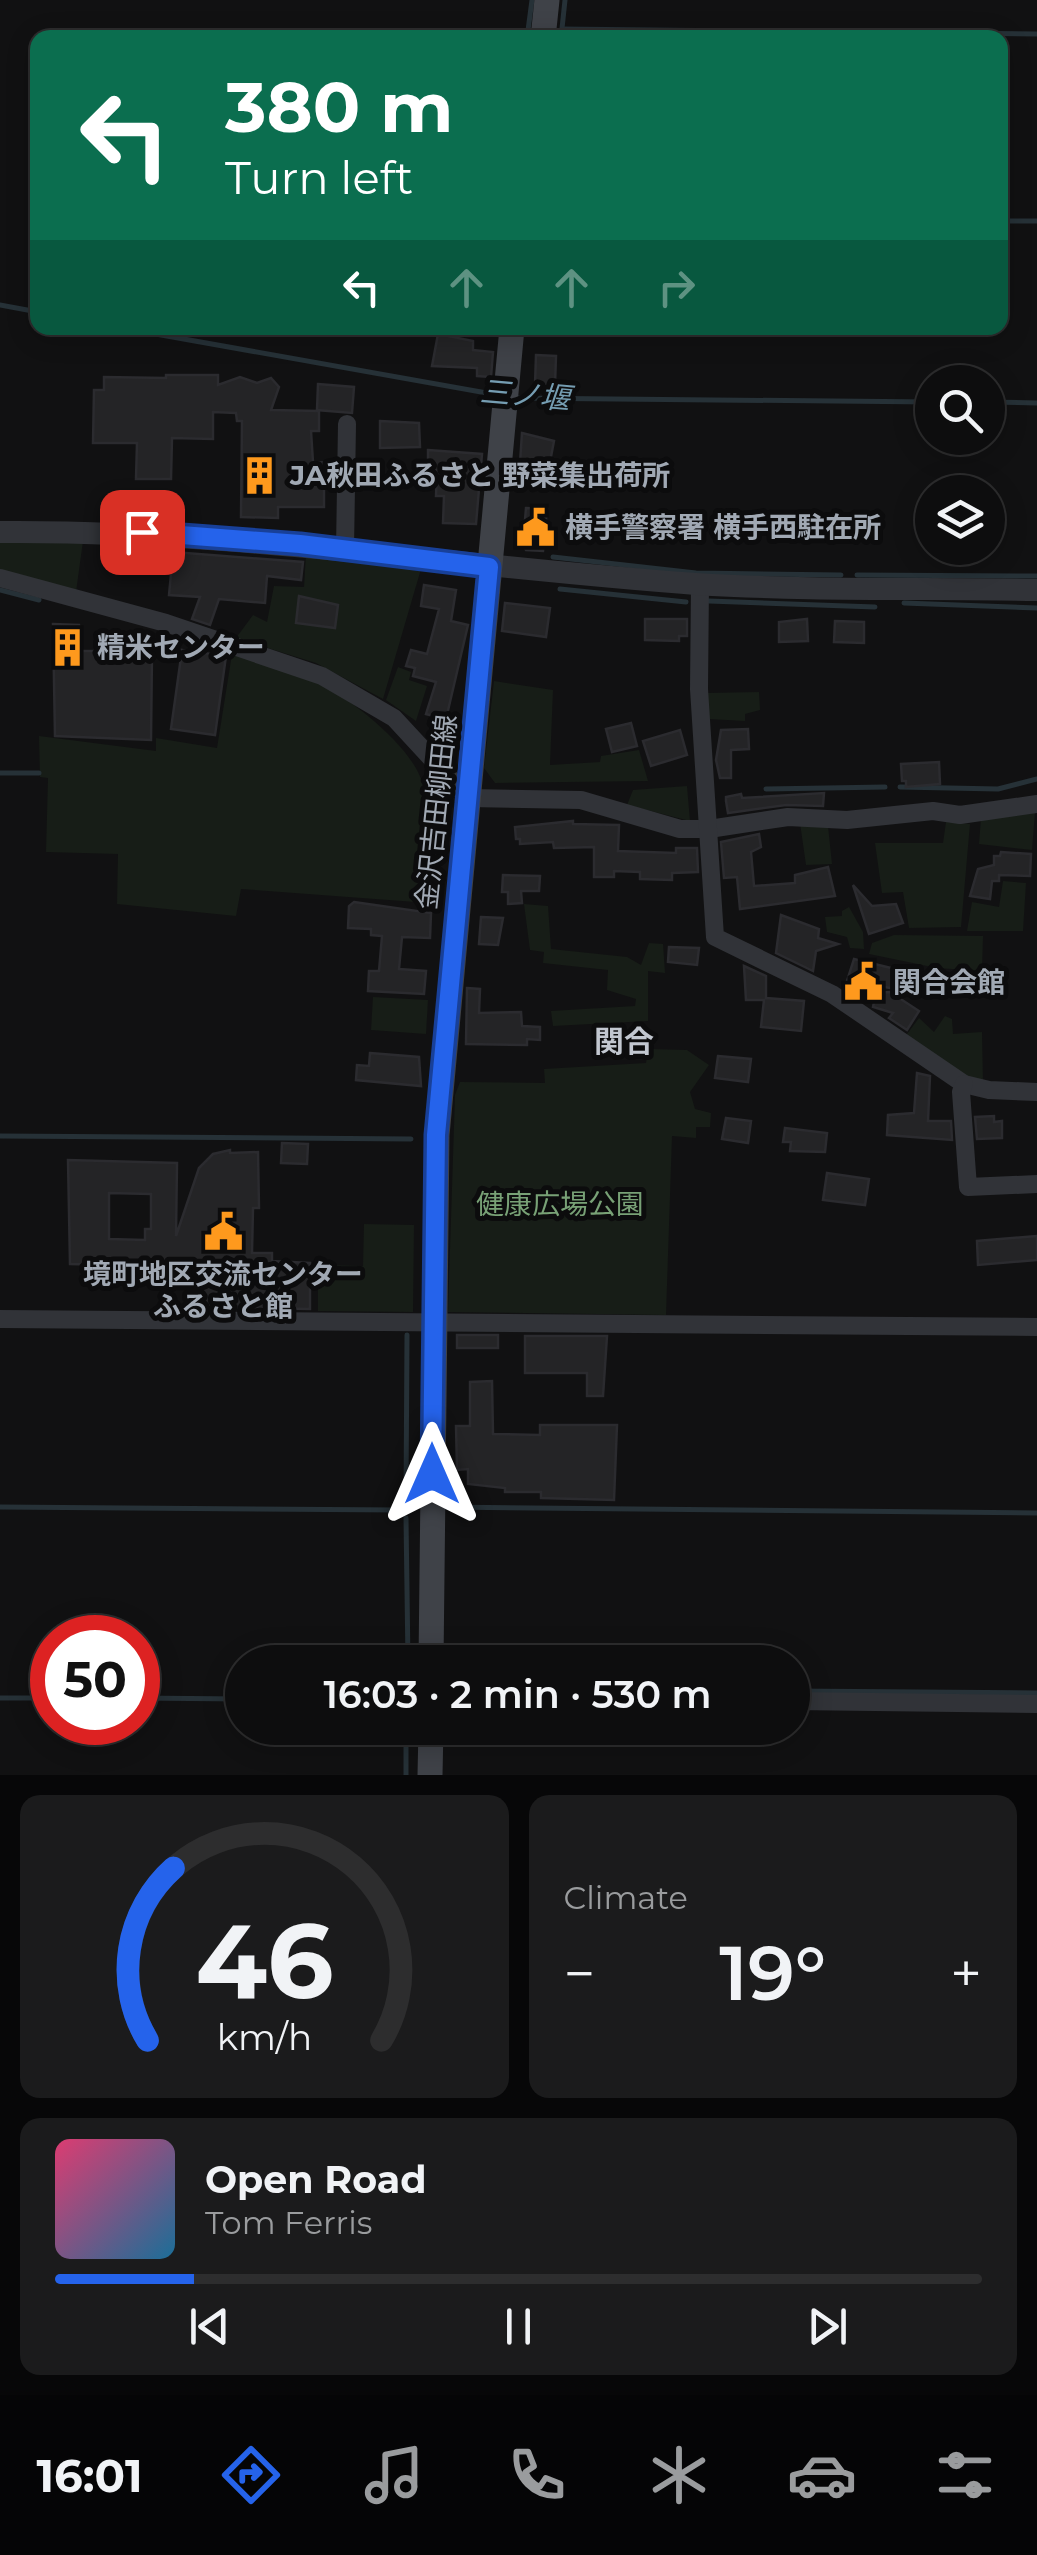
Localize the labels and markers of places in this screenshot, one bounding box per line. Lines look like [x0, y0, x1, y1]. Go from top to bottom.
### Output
building icon: JA秋田ふるさと 野菜集出荷所 [239, 454, 281, 496]
place label: JA秋田ふるさと 野菜集出荷所 [289, 458, 670, 492]
pin [100, 490, 185, 575]
public building icon: 横手警察署 横手西駐在所 [514, 506, 556, 548]
place label: 横手警察署 横手西駐在所 [565, 510, 881, 544]
building icon: 精米センター [46, 626, 88, 668]
place label: 精米センター [97, 630, 265, 664]
public building icon: 関合会館 [842, 961, 884, 1003]
place label: 関合会館 [893, 965, 1005, 999]
public building icon: 境町地区交流センター ふるさと館 [202, 1210, 244, 1252]
place label: 境町地区交流センター ふるさと館 [83, 1257, 363, 1323]

